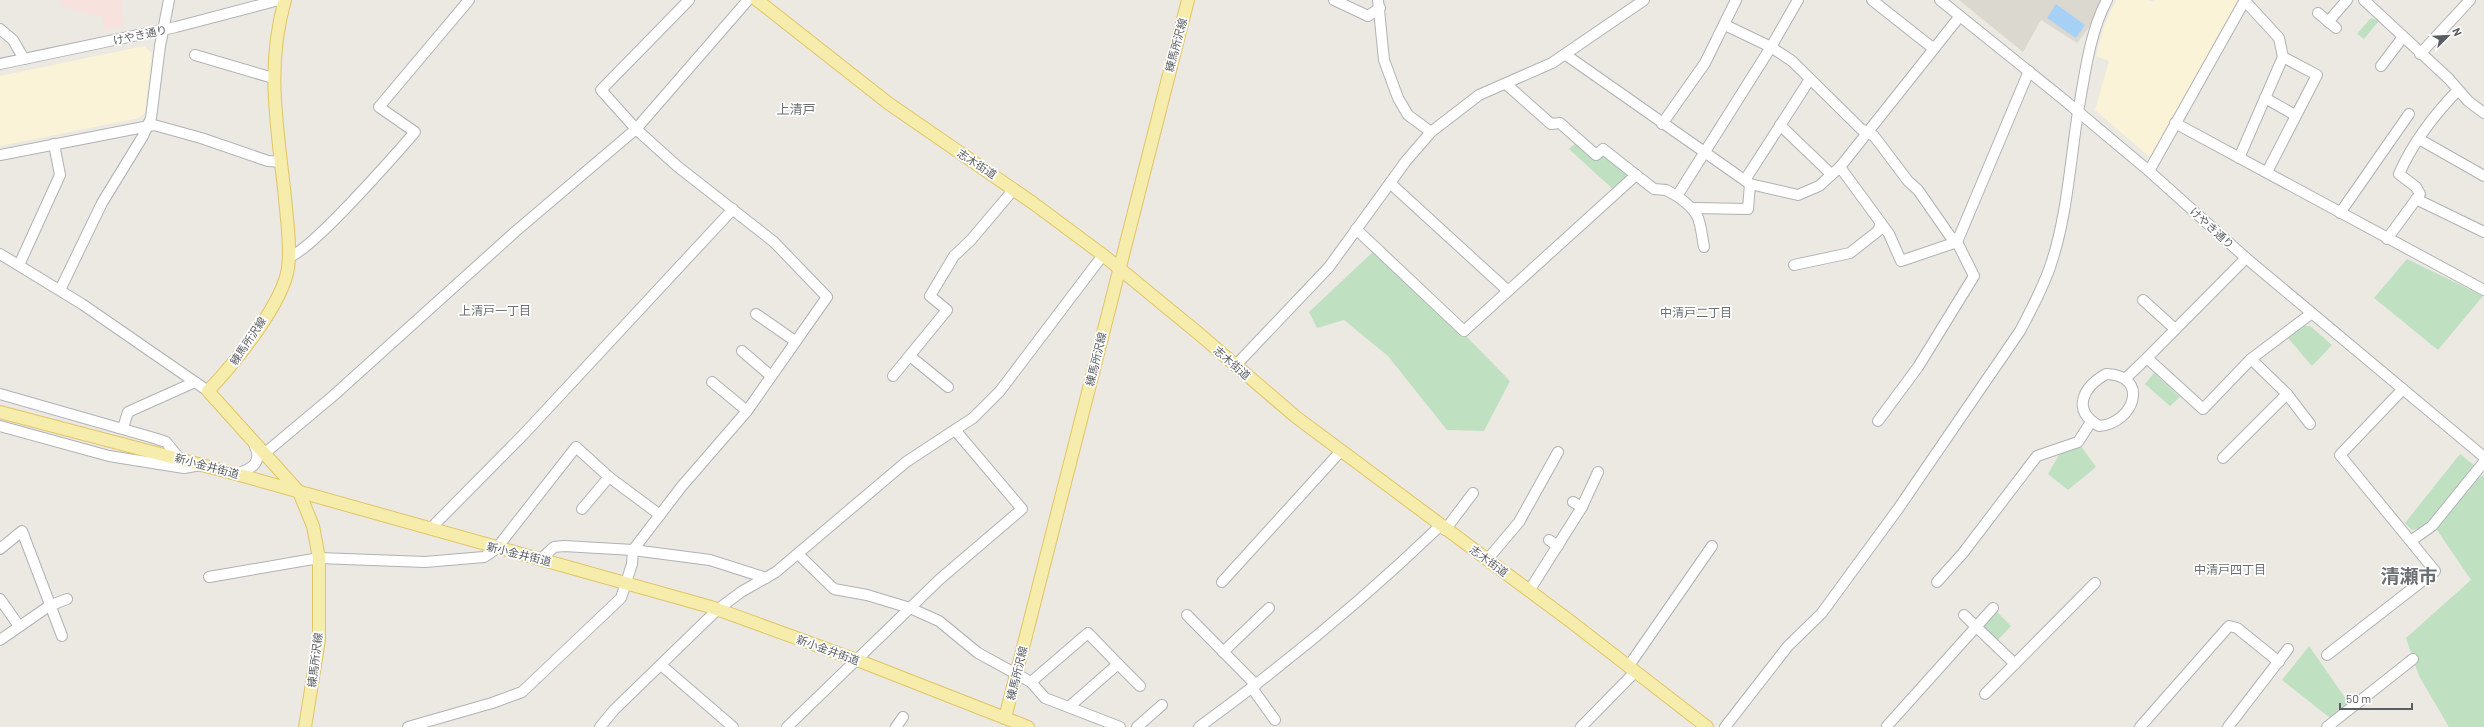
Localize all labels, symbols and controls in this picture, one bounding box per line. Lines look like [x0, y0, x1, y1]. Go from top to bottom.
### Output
north arrow [2428, 16, 2468, 56]
street label: 練馬所沢線 [1162, 17, 1189, 73]
street label: けやき通り [112, 22, 168, 47]
text: N [2450, 26, 2465, 38]
district label: 上清戸 [776, 101, 816, 117]
street label: 志木街道 [955, 146, 999, 181]
street label: けやき通り [2188, 204, 2237, 251]
district label: 上清戸一丁目 [459, 303, 531, 317]
district label: 中清戸二丁目 [1660, 305, 1732, 319]
street label: 練馬所沢線 [227, 314, 268, 367]
street label: 練馬所沢線 [1083, 331, 1108, 387]
street label: 志木街道 [1211, 343, 1253, 382]
street label: 新小金井街道 [174, 451, 241, 480]
street label: 新小金井街道 [486, 539, 553, 568]
street label: 志木街道 [1468, 542, 1511, 579]
district label: 中清戸四丁目 [2194, 562, 2266, 576]
district label: 清瀬市 [2380, 564, 2438, 587]
street label: 練馬所沢線 [305, 632, 324, 688]
street label: 新小金井街道 [795, 632, 861, 667]
street label: 練馬所沢線 [1004, 645, 1029, 701]
scale bar [2340, 685, 2412, 711]
text: 50 m [2346, 691, 2371, 705]

